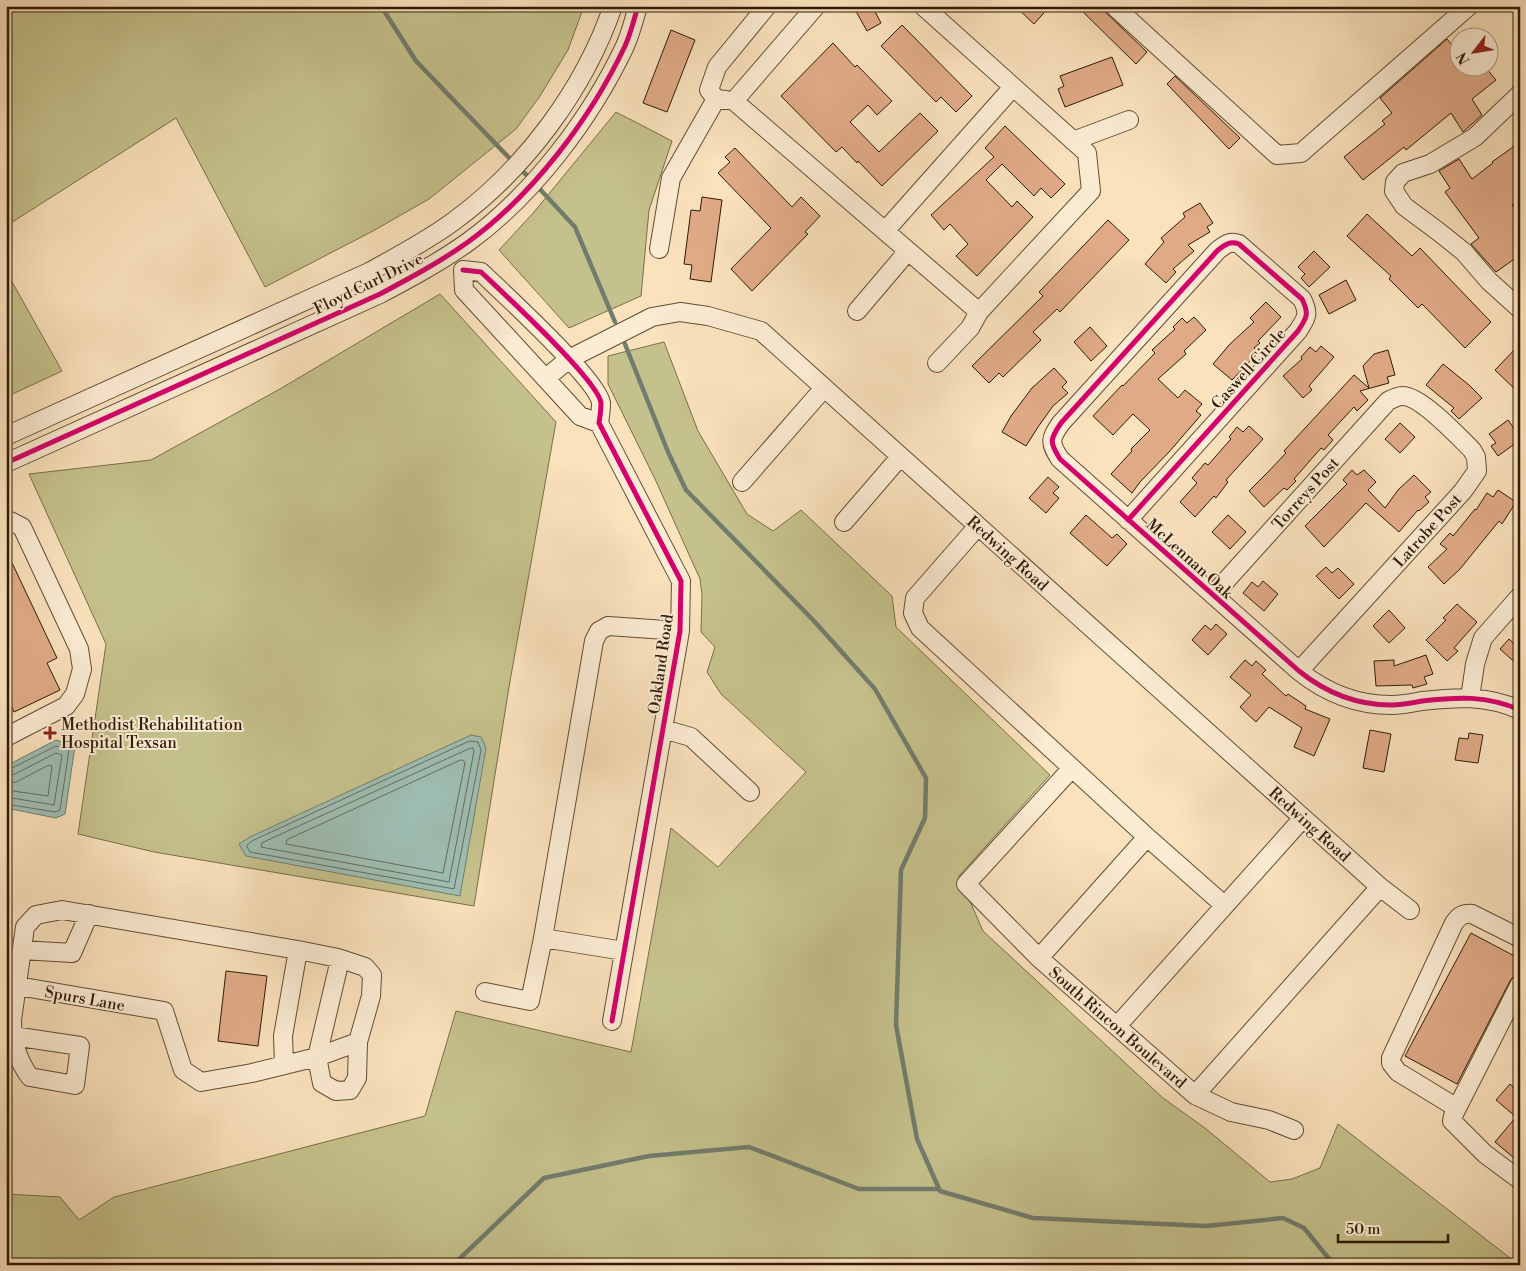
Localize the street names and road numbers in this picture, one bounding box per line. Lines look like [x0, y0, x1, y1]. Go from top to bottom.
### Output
street label: Floyd Curl Drive [310, 249, 426, 319]
street label: Caswell Circle [1207, 324, 1290, 413]
street label: Torreys Post [1268, 453, 1344, 534]
street label: Latrobe Post [1389, 489, 1466, 572]
street label: Redwing Road [962, 512, 1052, 596]
street label: McLennan Oak [1142, 515, 1238, 604]
street label: Oakland Road [644, 613, 678, 715]
street label: Redwing Road [1264, 783, 1354, 867]
street label: South Rincon Boulevard [1044, 963, 1190, 1093]
street label: Spurs Lane [43, 982, 126, 1016]

